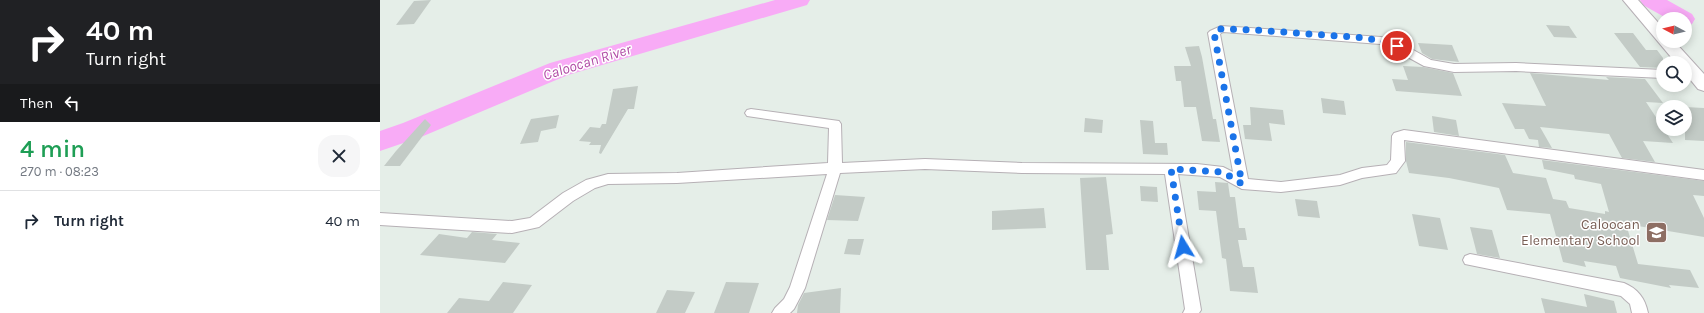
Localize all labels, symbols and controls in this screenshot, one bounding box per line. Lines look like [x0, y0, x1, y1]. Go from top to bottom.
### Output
north arrow [1656, 12, 1692, 48]
map controls [1656, 12, 1692, 136]
text: 40 m [86, 14, 154, 47]
icon: right [20, 16, 72, 68]
pin [1380, 29, 1414, 63]
icon: arrive [1386, 35, 1408, 57]
water label: Caloocan River [541, 40, 634, 84]
text: Turn right [86, 48, 166, 70]
button: search [1656, 56, 1692, 92]
icon: left [61, 92, 83, 114]
text: Then [20, 94, 53, 112]
button: layers [1656, 100, 1692, 136]
text: 4 min [20, 135, 85, 163]
button: close [318, 135, 360, 177]
text: 270 m · 08:23 [20, 164, 99, 179]
icon: right [20, 210, 42, 232]
text: Turn right [54, 212, 124, 230]
text: 40 m [325, 212, 360, 230]
place label: Caloocan Elementary School [1521, 216, 1640, 249]
school or university icon: Caloocan Elementary School [1643, 219, 1669, 245]
position arrow [1162, 226, 1204, 268]

